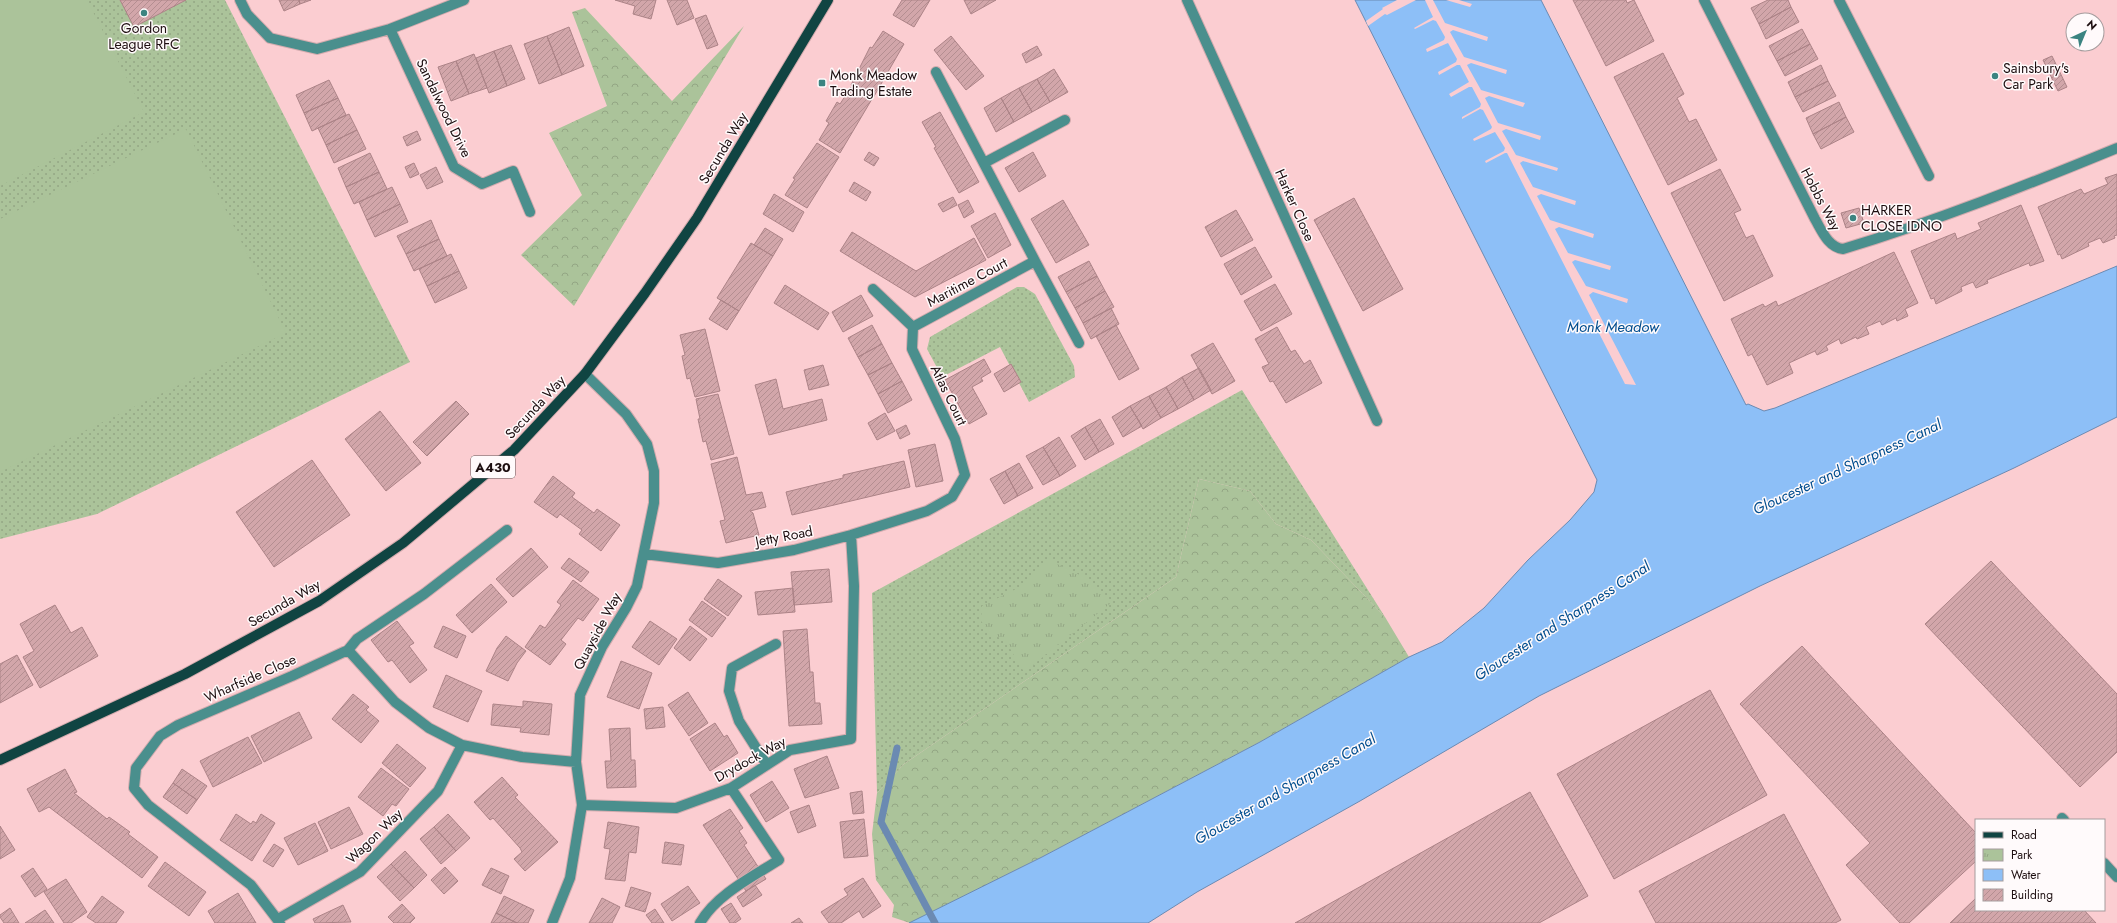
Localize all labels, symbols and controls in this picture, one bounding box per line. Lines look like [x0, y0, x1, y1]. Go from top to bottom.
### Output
marker: Gordon League RFC [139, 8, 149, 18]
north arrow [2065, 12, 2105, 52]
text: N [2083, 16, 2101, 34]
place label: Gordon League RFC [108, 18, 180, 54]
street label: Sandalwood Drive [411, 55, 477, 161]
place label: Sainsbury's Car Park [2003, 58, 2069, 94]
place label: Monk Meadow Trading Estate [830, 65, 917, 101]
marker: Sainsbury's Car Park [1990, 71, 2000, 81]
marker: Monk Meadow Trading Estate [817, 78, 827, 88]
street label: Secunda Way [694, 108, 753, 188]
street label: Hobbs Way [1796, 164, 1846, 235]
street label: Harker Close [1270, 166, 1320, 244]
place label: HARKER CLOSE IDNO [1861, 200, 1942, 236]
marker: HARKER CLOSE IDNO [1848, 213, 1858, 223]
street label: Maritime Court [923, 252, 1011, 312]
water label: Monk Meadow [1567, 316, 1660, 338]
street label: Atlas Court [926, 361, 973, 429]
street label: Secunda Way [500, 370, 570, 443]
water label: Gloucester and Sharpness Canal [1749, 413, 1946, 520]
road number: A430 [471, 456, 515, 478]
street label: Jetty Road [752, 521, 814, 552]
water label: Gloucester and Sharpness Canal [1470, 555, 1655, 686]
street label: Secunda Way [244, 574, 325, 632]
street label: Quayside Way [568, 588, 626, 673]
street label: Wharfside Close [201, 649, 299, 707]
water label: Gloucester and Sharpness Canal [1190, 728, 1380, 850]
street label: Drydock Way [711, 731, 790, 787]
street label: Wagon Way [341, 803, 407, 868]
legend [1975, 819, 2105, 911]
text: Road [2011, 826, 2037, 844]
text: Park [2011, 846, 2033, 864]
text: Water [2011, 866, 2042, 884]
text: Building [2011, 886, 2053, 904]

